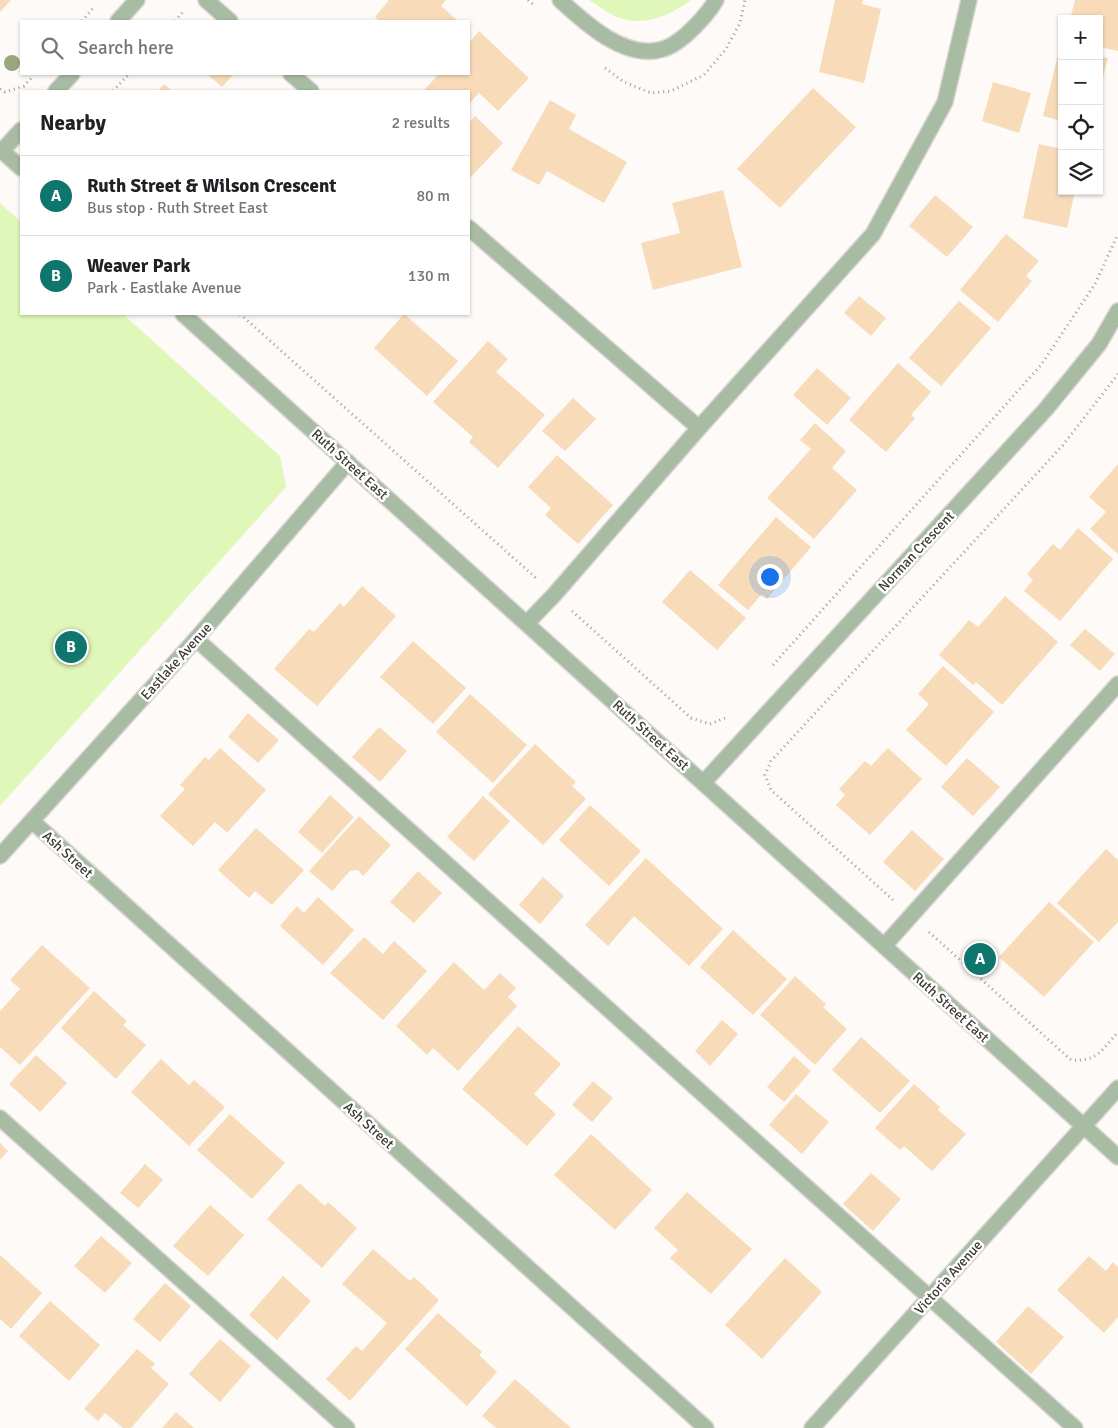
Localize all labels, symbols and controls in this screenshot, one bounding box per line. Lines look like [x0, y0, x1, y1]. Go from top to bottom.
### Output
map controls [1058, 15, 1103, 195]
button: + [1058, 15, 1103, 60]
search box [20, 20, 470, 75]
icon: search [38, 34, 66, 62]
text: Search here [78, 36, 174, 60]
button: − [1058, 60, 1103, 105]
button: locate [1058, 105, 1103, 150]
text: Nearby [40, 110, 106, 136]
text: 2 results [391, 113, 450, 133]
button: layers [1058, 150, 1103, 195]
text: Ruth Street & Wilson Crescent [87, 174, 336, 198]
text: A [51, 186, 61, 206]
text: 80 m [416, 186, 450, 206]
text: Bus stop · Ruth Street East [87, 198, 268, 218]
text: Weaver Park [87, 254, 190, 278]
text: B [51, 266, 61, 286]
text: 130 m [408, 266, 450, 286]
text: Park · Eastlake Avenue [87, 278, 241, 298]
street label: Ruth Street East [308, 426, 391, 503]
street label: Norman Crescent [875, 508, 958, 595]
your location [757, 564, 783, 590]
street label: Eastlake Avenue [137, 619, 215, 703]
pin: B [55, 628, 87, 666]
street label: Ruth Street East [609, 697, 692, 774]
street label: Ash Street [39, 827, 96, 881]
pin: A [964, 940, 996, 978]
street label: Ruth Street East [909, 969, 992, 1046]
street label: Ash Street [340, 1098, 397, 1152]
street label: Victoria Avenue [911, 1237, 986, 1318]

